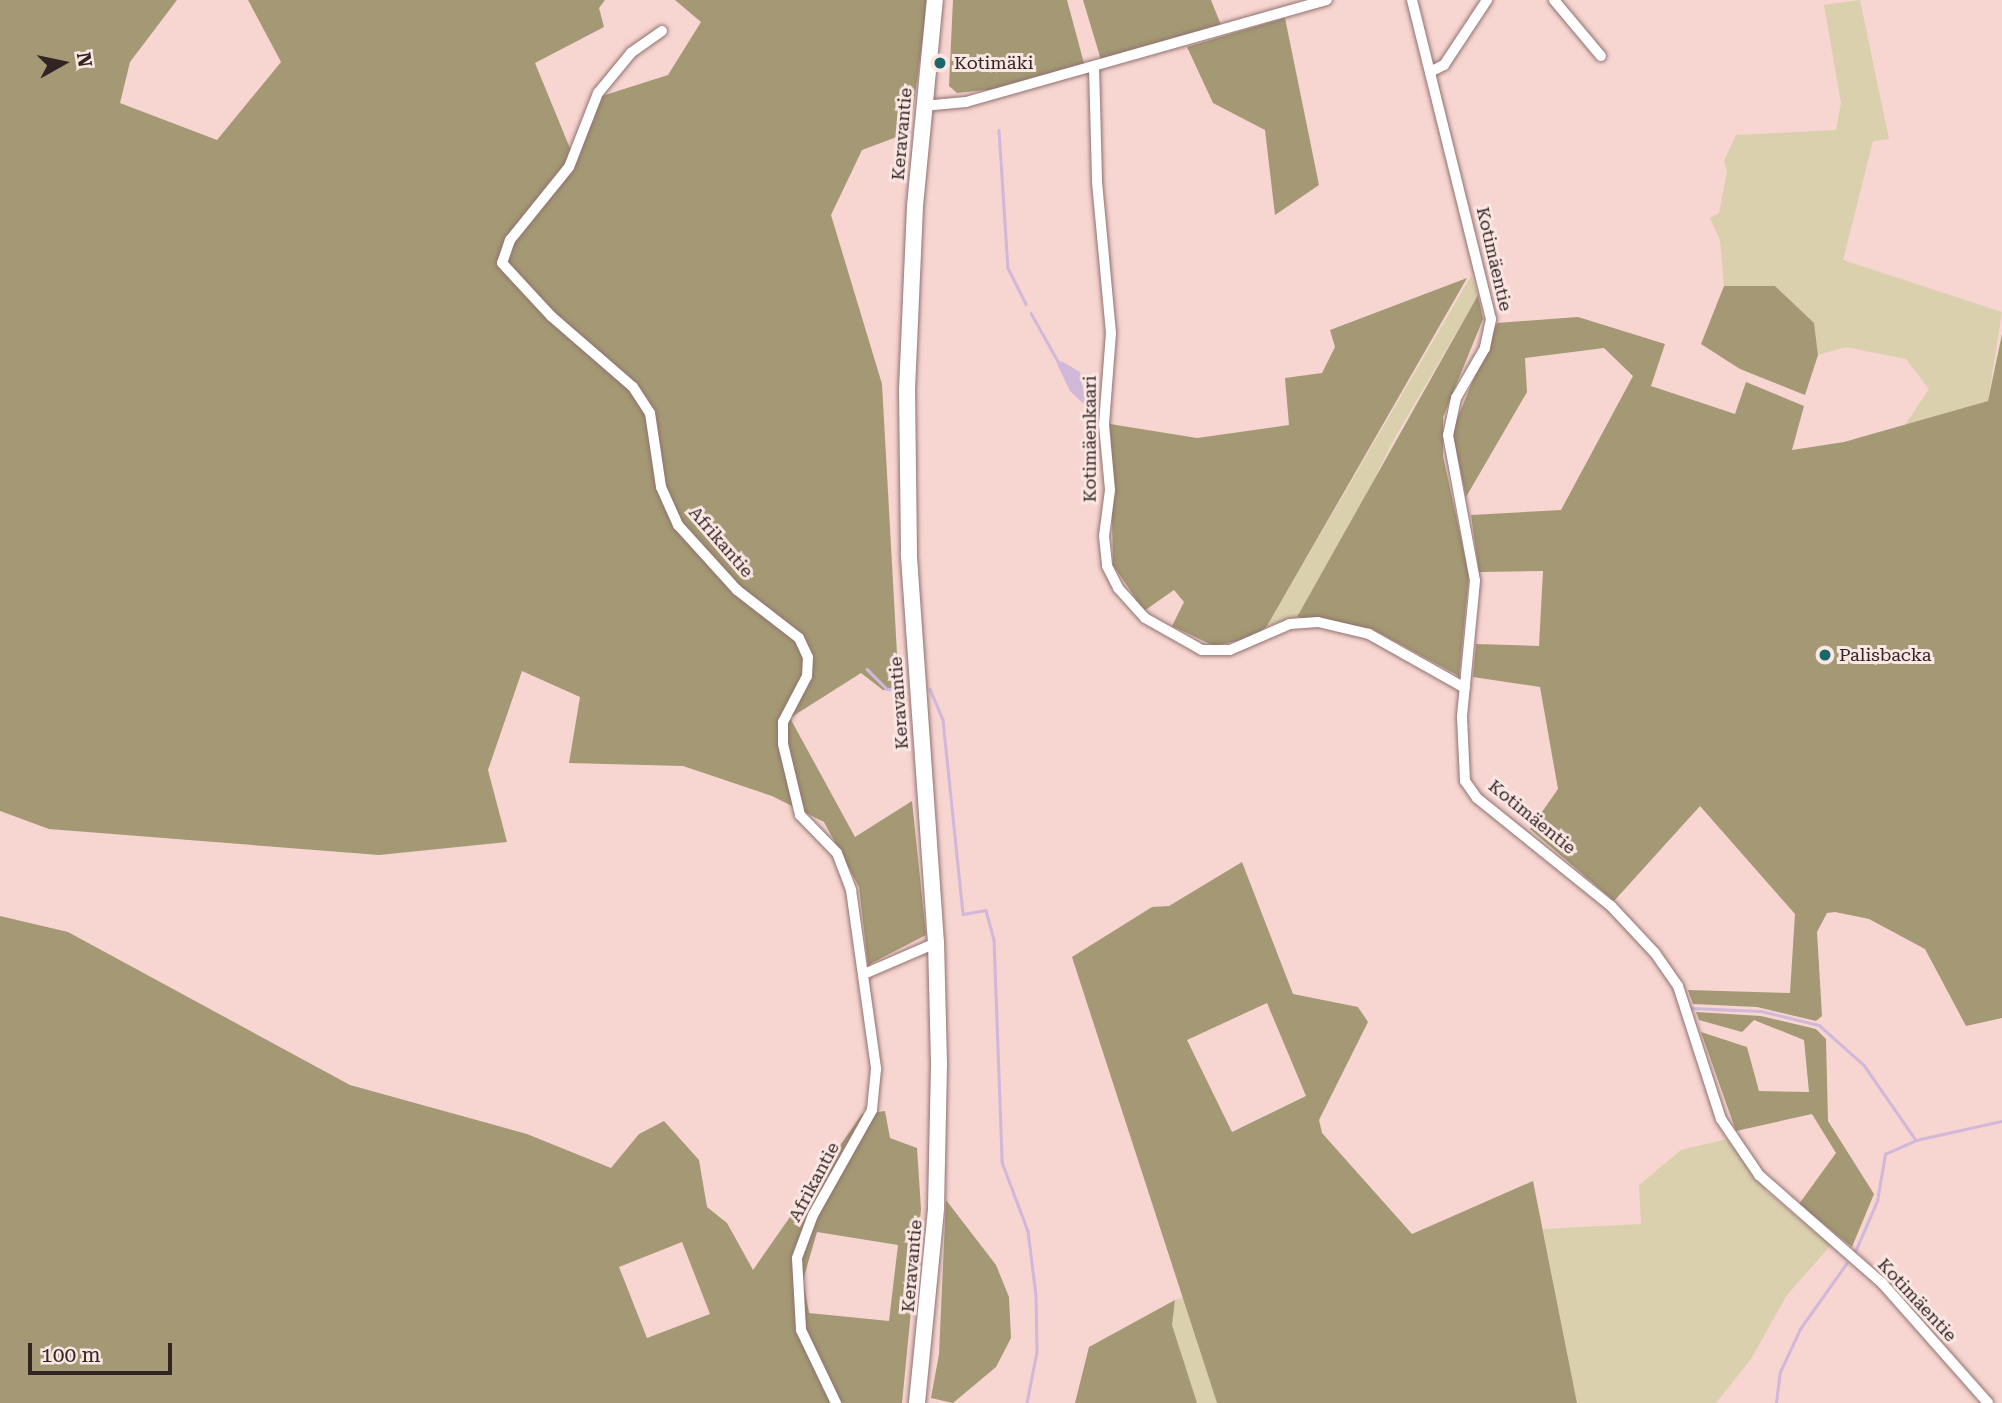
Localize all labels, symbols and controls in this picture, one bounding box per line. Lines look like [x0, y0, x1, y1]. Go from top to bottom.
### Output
north arrow [28, 28, 98, 98]
text: N [72, 51, 97, 69]
place label: Kotimäki [954, 52, 1034, 74]
marker: Kotimäki [932, 55, 948, 71]
street label: Keravantie [887, 87, 917, 181]
street label: Kotimäentie [1472, 205, 1516, 313]
street label: Kotimäenkaari [1079, 376, 1101, 502]
street label: Afrikantie [684, 502, 758, 582]
place label: Palisbacka [1839, 644, 1931, 666]
marker: Palisbacka [1817, 647, 1833, 663]
street label: Keravantie [885, 656, 913, 750]
street label: Kotimäentie [1484, 775, 1580, 859]
street label: Afrikantie [784, 1138, 844, 1226]
street label: Keravantie [897, 1219, 927, 1313]
street label: Kotimäentie [1873, 1254, 1961, 1346]
scale bar [32, 1330, 175, 1374]
text: 100 m [41, 1343, 101, 1367]

